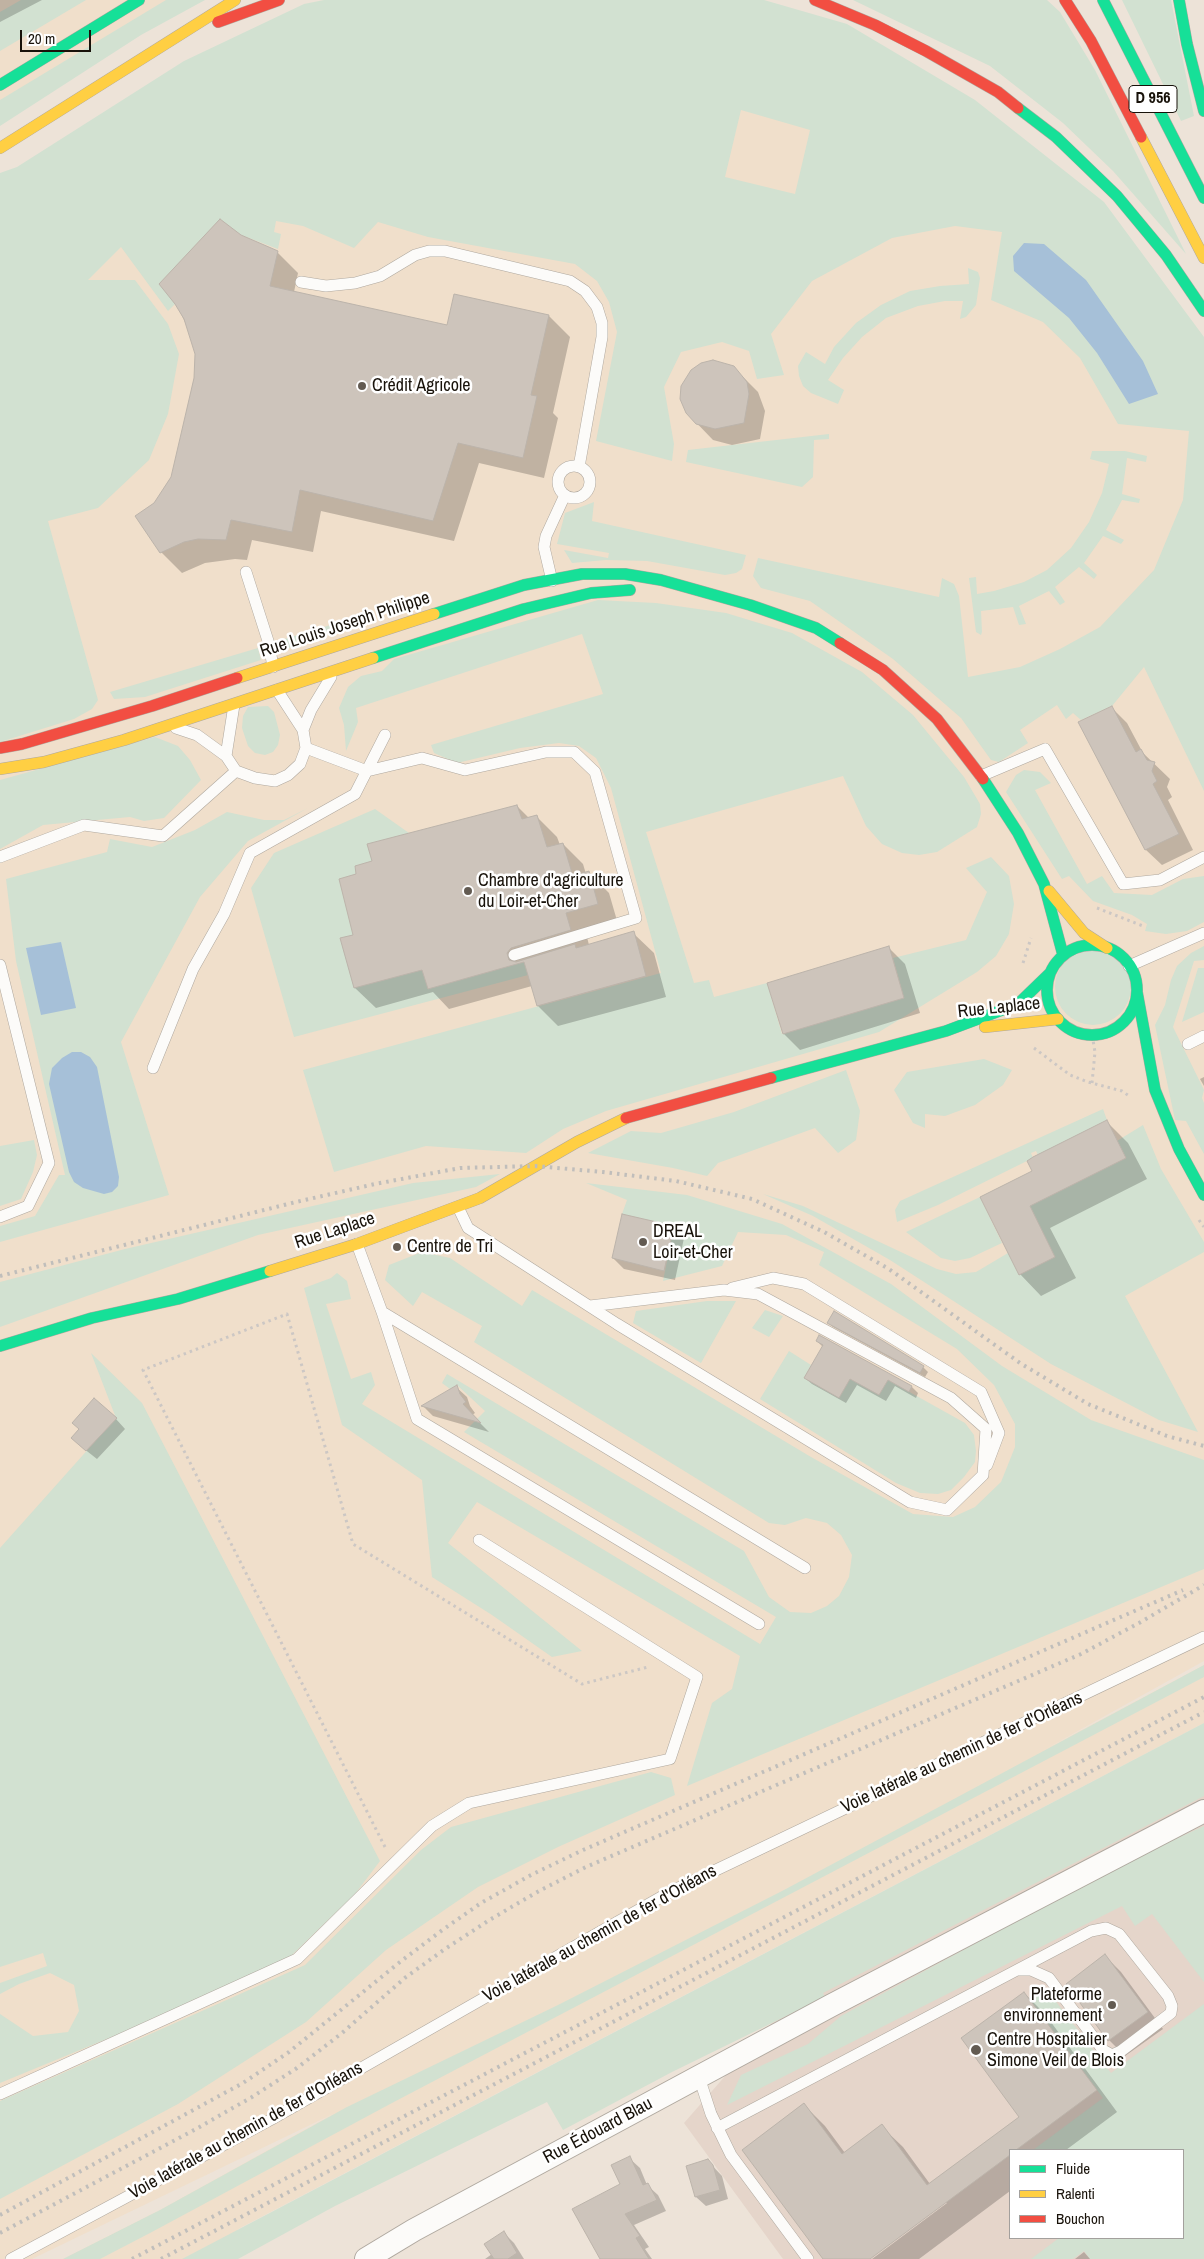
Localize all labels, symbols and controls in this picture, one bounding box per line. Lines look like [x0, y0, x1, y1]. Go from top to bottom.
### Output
scale bar [22, 20, 94, 52]
text: 20 m [28, 28, 55, 49]
road number: D 956 [1129, 86, 1177, 112]
place label: Crédit Agricole [372, 375, 470, 397]
marker: Crédit Agricole [356, 380, 368, 392]
street label: Rue Louis Joseph Philippe [257, 587, 433, 663]
place label: Chambre d'agriculture du Loir-et-Cher [478, 870, 624, 912]
marker: Chambre d'agriculture du Loir-et-Cher [462, 885, 474, 897]
street label: Rue Laplace [957, 993, 1041, 1023]
street label: Rue Laplace [292, 1208, 378, 1254]
place label: DREAL Loir-et-Cher [653, 1221, 733, 1264]
place label: Centre de Tri [407, 1236, 493, 1258]
marker: DREAL Loir-et-Cher [637, 1236, 649, 1248]
marker: Centre de Tri [391, 1241, 403, 1253]
street label: Voie latérale au chemin de fer d'Orléans [838, 1687, 1086, 1819]
street label: Voie latérale au chemin de fer d'Orléans [479, 1861, 721, 2007]
place label: Plateforme environnement [1004, 1984, 1102, 2026]
marker: Plateforme environnement [1106, 1999, 1118, 2011]
place label: Centre Hospitalier Simone Veil de Blois [987, 2029, 1124, 2072]
marker: Centre Hospitalier Simone Veil de Blois [969, 2043, 983, 2057]
street label: Voie latérale au chemin de fer d'Orléans [125, 2058, 367, 2204]
street label: Rue Édouard Blau [540, 2093, 656, 2169]
legend [1009, 2149, 1184, 2239]
text: Fluide [1056, 2158, 1090, 2179]
text: Ralenti [1056, 2183, 1095, 2204]
text: Bouchon [1056, 2208, 1105, 2229]

